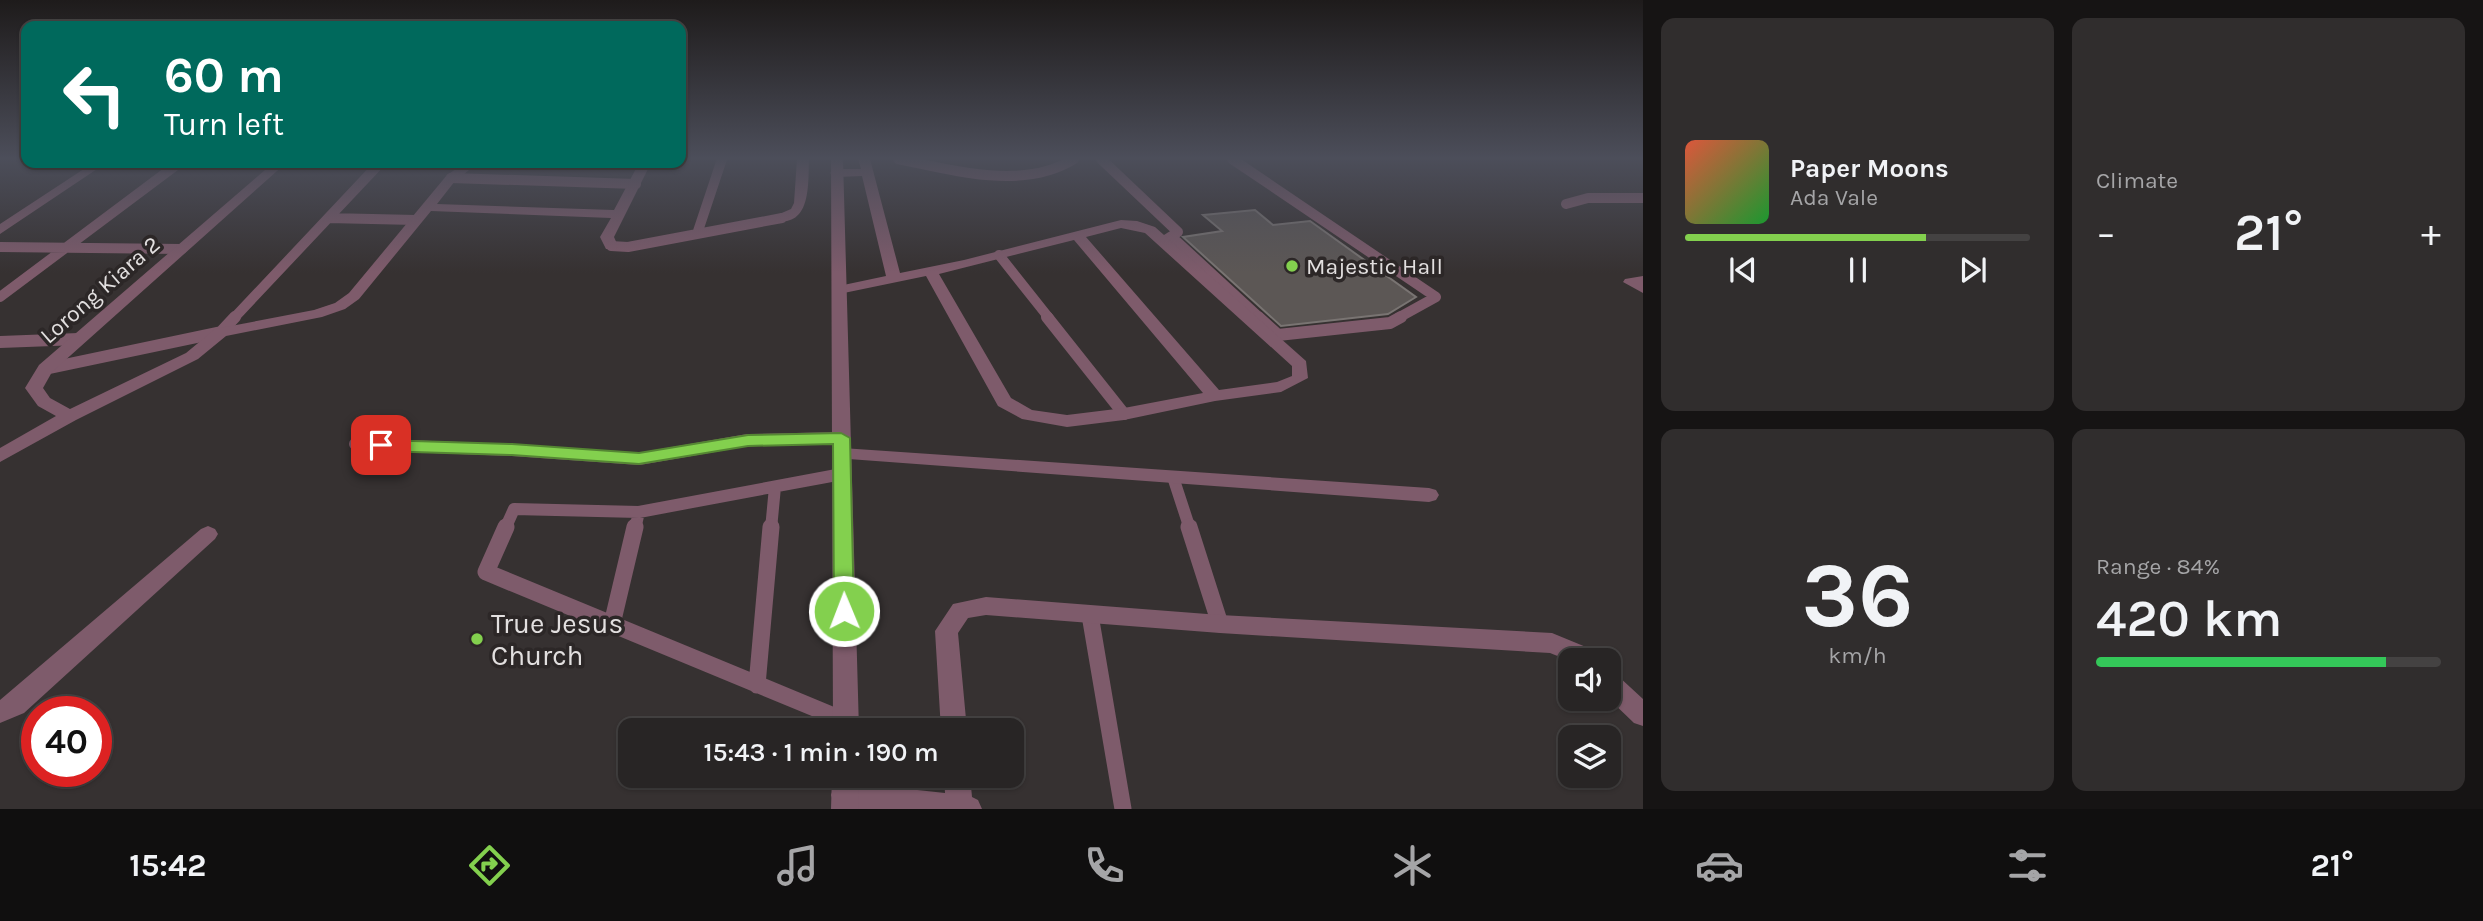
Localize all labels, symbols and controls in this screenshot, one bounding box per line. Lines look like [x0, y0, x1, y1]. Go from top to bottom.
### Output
text: 60 m [164, 47, 284, 104]
icon: left [49, 49, 140, 140]
text: Turn left [164, 106, 284, 143]
text: Paper Moons [1790, 153, 1949, 184]
text: Climate [2096, 167, 2178, 194]
text: Ada Vale [1790, 184, 1878, 211]
text: 21° [2234, 202, 2303, 263]
text: − [2096, 211, 2116, 256]
text: + [2421, 211, 2441, 256]
street label: Lorong Kiara 2 [35, 231, 165, 349]
icon: previous [1724, 251, 1762, 289]
icon: pause [1839, 251, 1877, 289]
icon: next [1954, 251, 1992, 289]
place label: Majestic Hall [1306, 253, 1443, 280]
marker: Majestic Hall [1284, 258, 1300, 274]
pin [351, 415, 411, 475]
icon: arrive [362, 426, 400, 464]
text: 36 [1802, 543, 1913, 649]
text: Range · 84% [2096, 553, 2220, 580]
position arrow [807, 574, 881, 648]
text: 420 km [2096, 588, 2282, 649]
place label: True Jesus Church [491, 607, 623, 672]
marker: True Jesus Church [469, 631, 485, 647]
text: km/h [1828, 642, 1887, 669]
map controls [1558, 648, 1621, 788]
button: sound [1558, 648, 1621, 711]
speed limit sign: 40 [21, 696, 112, 787]
button: layers [1558, 725, 1621, 788]
text: 15:43 · 1 min · 190 m [704, 737, 938, 768]
icon: directions [465, 841, 514, 890]
icon: music [773, 841, 822, 890]
icon: phone [1080, 841, 1129, 890]
icon: climate [1388, 841, 1437, 890]
icon: car [1695, 841, 1744, 890]
icon: filters [2003, 841, 2052, 890]
text: 15:42 [129, 847, 206, 884]
text: 21° [2310, 847, 2354, 884]

